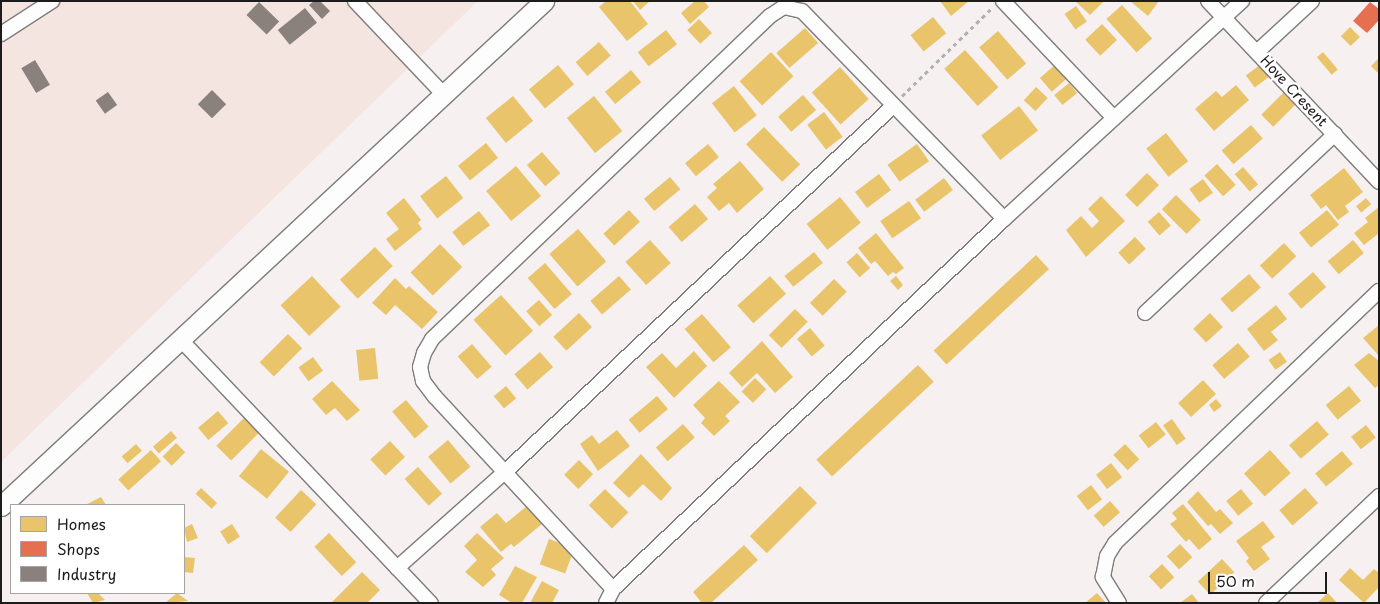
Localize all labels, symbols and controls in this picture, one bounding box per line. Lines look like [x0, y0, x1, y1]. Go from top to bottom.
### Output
street label: Hove Cresent [1257, 52, 1331, 130]
legend [10, 504, 185, 594]
text: Homes [57, 512, 106, 535]
text: Shops [57, 537, 100, 560]
text: Industry [57, 562, 116, 585]
scale bar [1210, 562, 1329, 594]
text: 50 m [1216, 569, 1255, 592]

